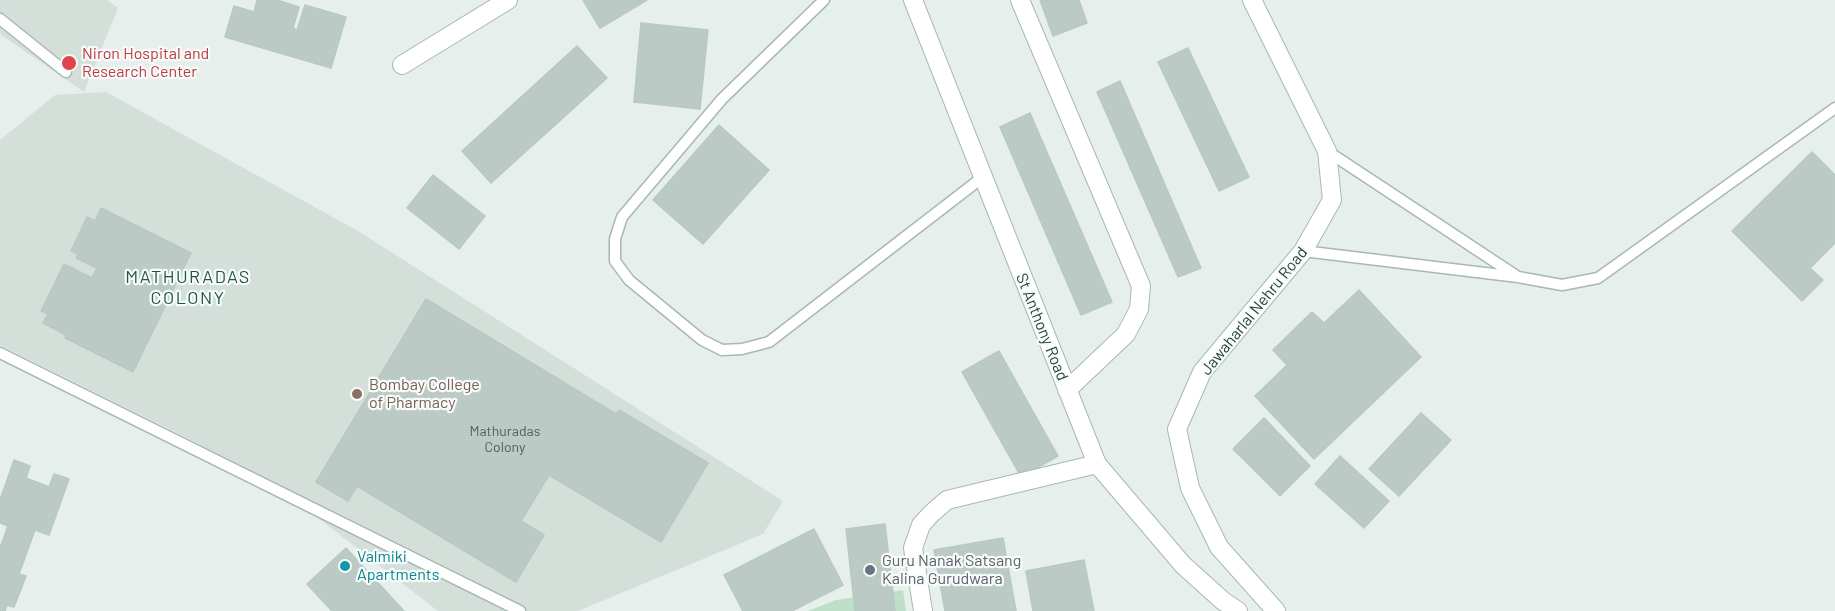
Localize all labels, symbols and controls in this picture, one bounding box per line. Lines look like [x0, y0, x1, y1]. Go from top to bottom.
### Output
place label: Niron Hospital and Research Center [82, 44, 209, 82]
marker: Niron Hospital and Research Center [60, 54, 78, 72]
street label: Jawaharlal Nehru Road [1196, 243, 1312, 379]
district label: MATHURADAS COLONY [125, 266, 251, 308]
street label: St Anthony Road [1012, 270, 1072, 384]
place label: Bombay College of Pharmacy [369, 375, 480, 413]
marker: Bombay College of Pharmacy [350, 387, 364, 401]
house number: Mathuradas Colony [469, 423, 541, 455]
place label: Valmiki Apartments [357, 547, 439, 585]
place label: Guru Nanak Satsang Kalina Gurudwara [882, 551, 1021, 589]
marker: Valmiki Apartments [338, 559, 352, 573]
marker: Guru Nanak Satsang Kalina Gurudwara [863, 563, 877, 577]

